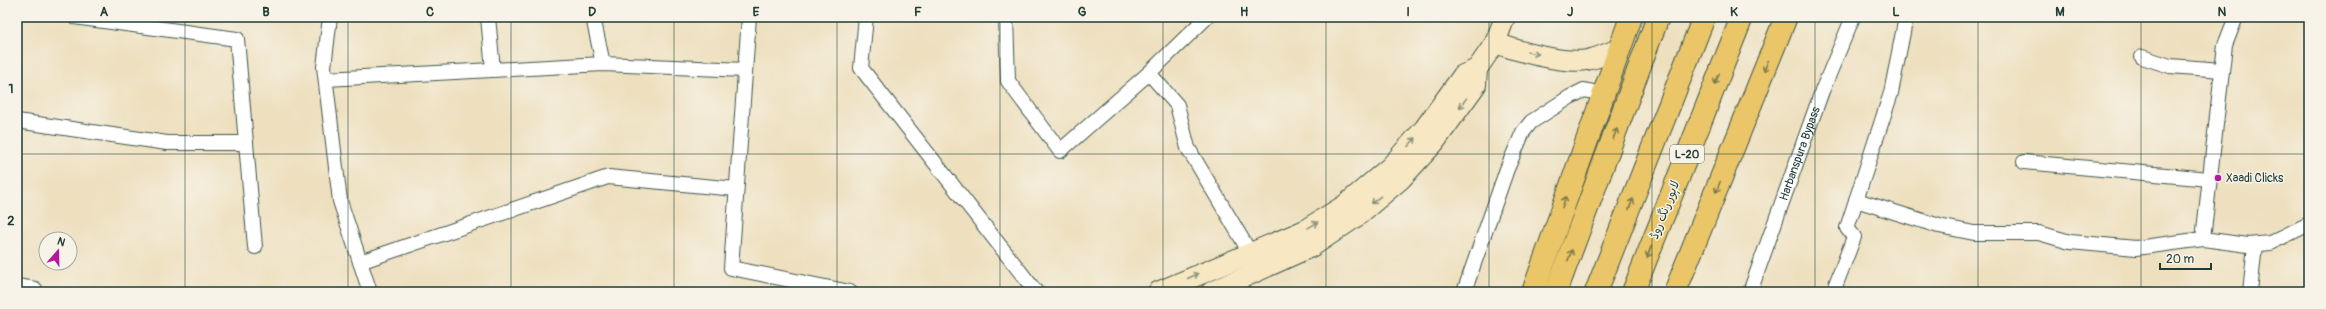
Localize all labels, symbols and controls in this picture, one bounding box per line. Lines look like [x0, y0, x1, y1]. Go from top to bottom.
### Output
text: A [100, 4, 109, 20]
text: B [262, 4, 270, 20]
text: C [426, 4, 434, 20]
text: D [588, 4, 596, 20]
text: E [753, 4, 760, 20]
text: F [914, 4, 922, 20]
text: G [1078, 4, 1087, 20]
text: H [1240, 4, 1248, 20]
text: I [1406, 4, 1410, 20]
text: J [1567, 4, 1573, 20]
text: K [1730, 4, 1738, 20]
text: L [1892, 4, 1900, 20]
text: M [2055, 4, 2065, 20]
text: N [2218, 4, 2227, 20]
one-way arrow [1526, 50, 1539, 58]
one-way arrow [1762, 59, 1769, 71]
one-way arrow [1712, 73, 1720, 85]
text: 1 [8, 81, 14, 97]
one-way arrow [1458, 98, 1467, 109]
street label: Harbanspura Bypass [1776, 104, 1823, 203]
one-way arrow [1612, 128, 1620, 140]
one-way arrow [1407, 137, 1417, 147]
road number: L-20 [1670, 145, 1704, 163]
place label: Xaadi Clicks [2226, 171, 2284, 186]
marker: Xaadi Clicks [2213, 173, 2223, 183]
street label: لاہور رنگ روڈ [1647, 179, 1684, 242]
one-way arrow [1713, 180, 1721, 192]
one-way arrow [1371, 195, 1382, 204]
one-way arrow [1561, 197, 1569, 209]
one-way arrow [1627, 198, 1635, 210]
text: 2 [7, 213, 15, 229]
one-way arrow [1307, 220, 1319, 228]
north arrow [38, 231, 78, 271]
text: N [56, 235, 67, 250]
scale bar [2160, 245, 2211, 271]
one-way arrow [1644, 246, 1652, 258]
one-way arrow [1566, 250, 1574, 262]
text: 20 m [2166, 252, 2195, 267]
one-way arrow [1187, 272, 1199, 279]

